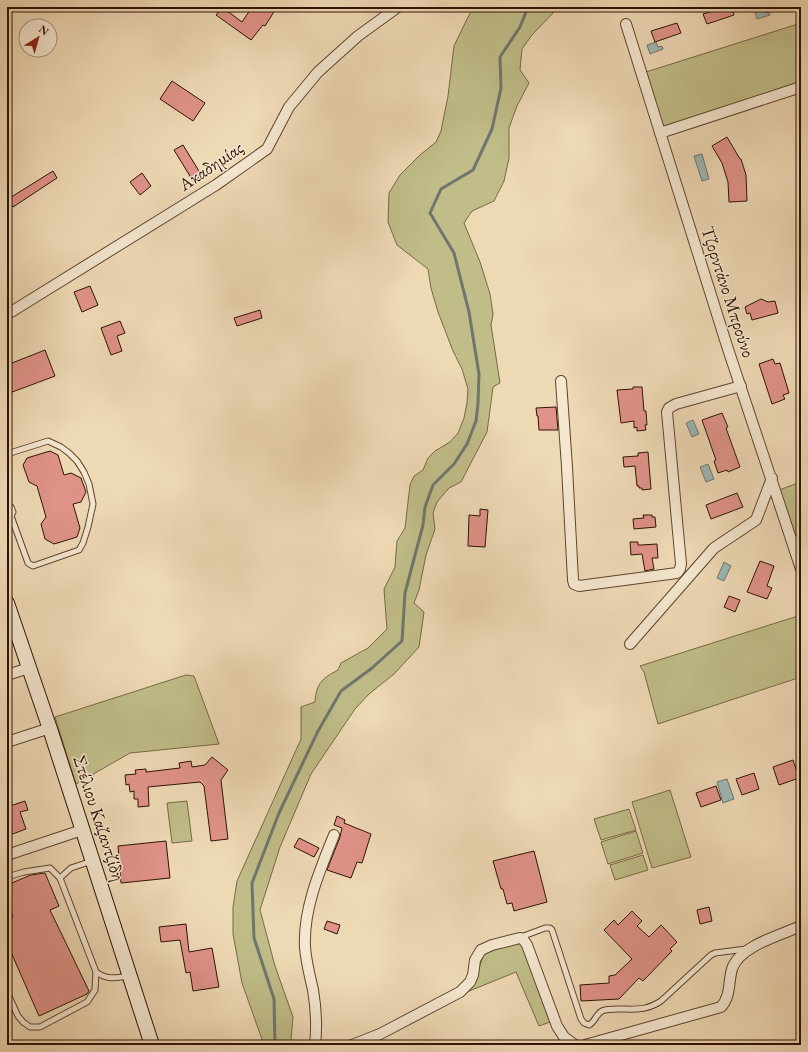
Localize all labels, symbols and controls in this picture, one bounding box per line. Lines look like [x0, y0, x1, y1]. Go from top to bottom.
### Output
north arrow [18, 18, 58, 58]
text: N [36, 22, 52, 38]
street label: Ακαδημίας [173, 136, 247, 196]
street label: Τζορντάνο Μπρούνο [696, 223, 761, 360]
street label: Στέλιου Καζαντζίδη [68, 752, 131, 884]

